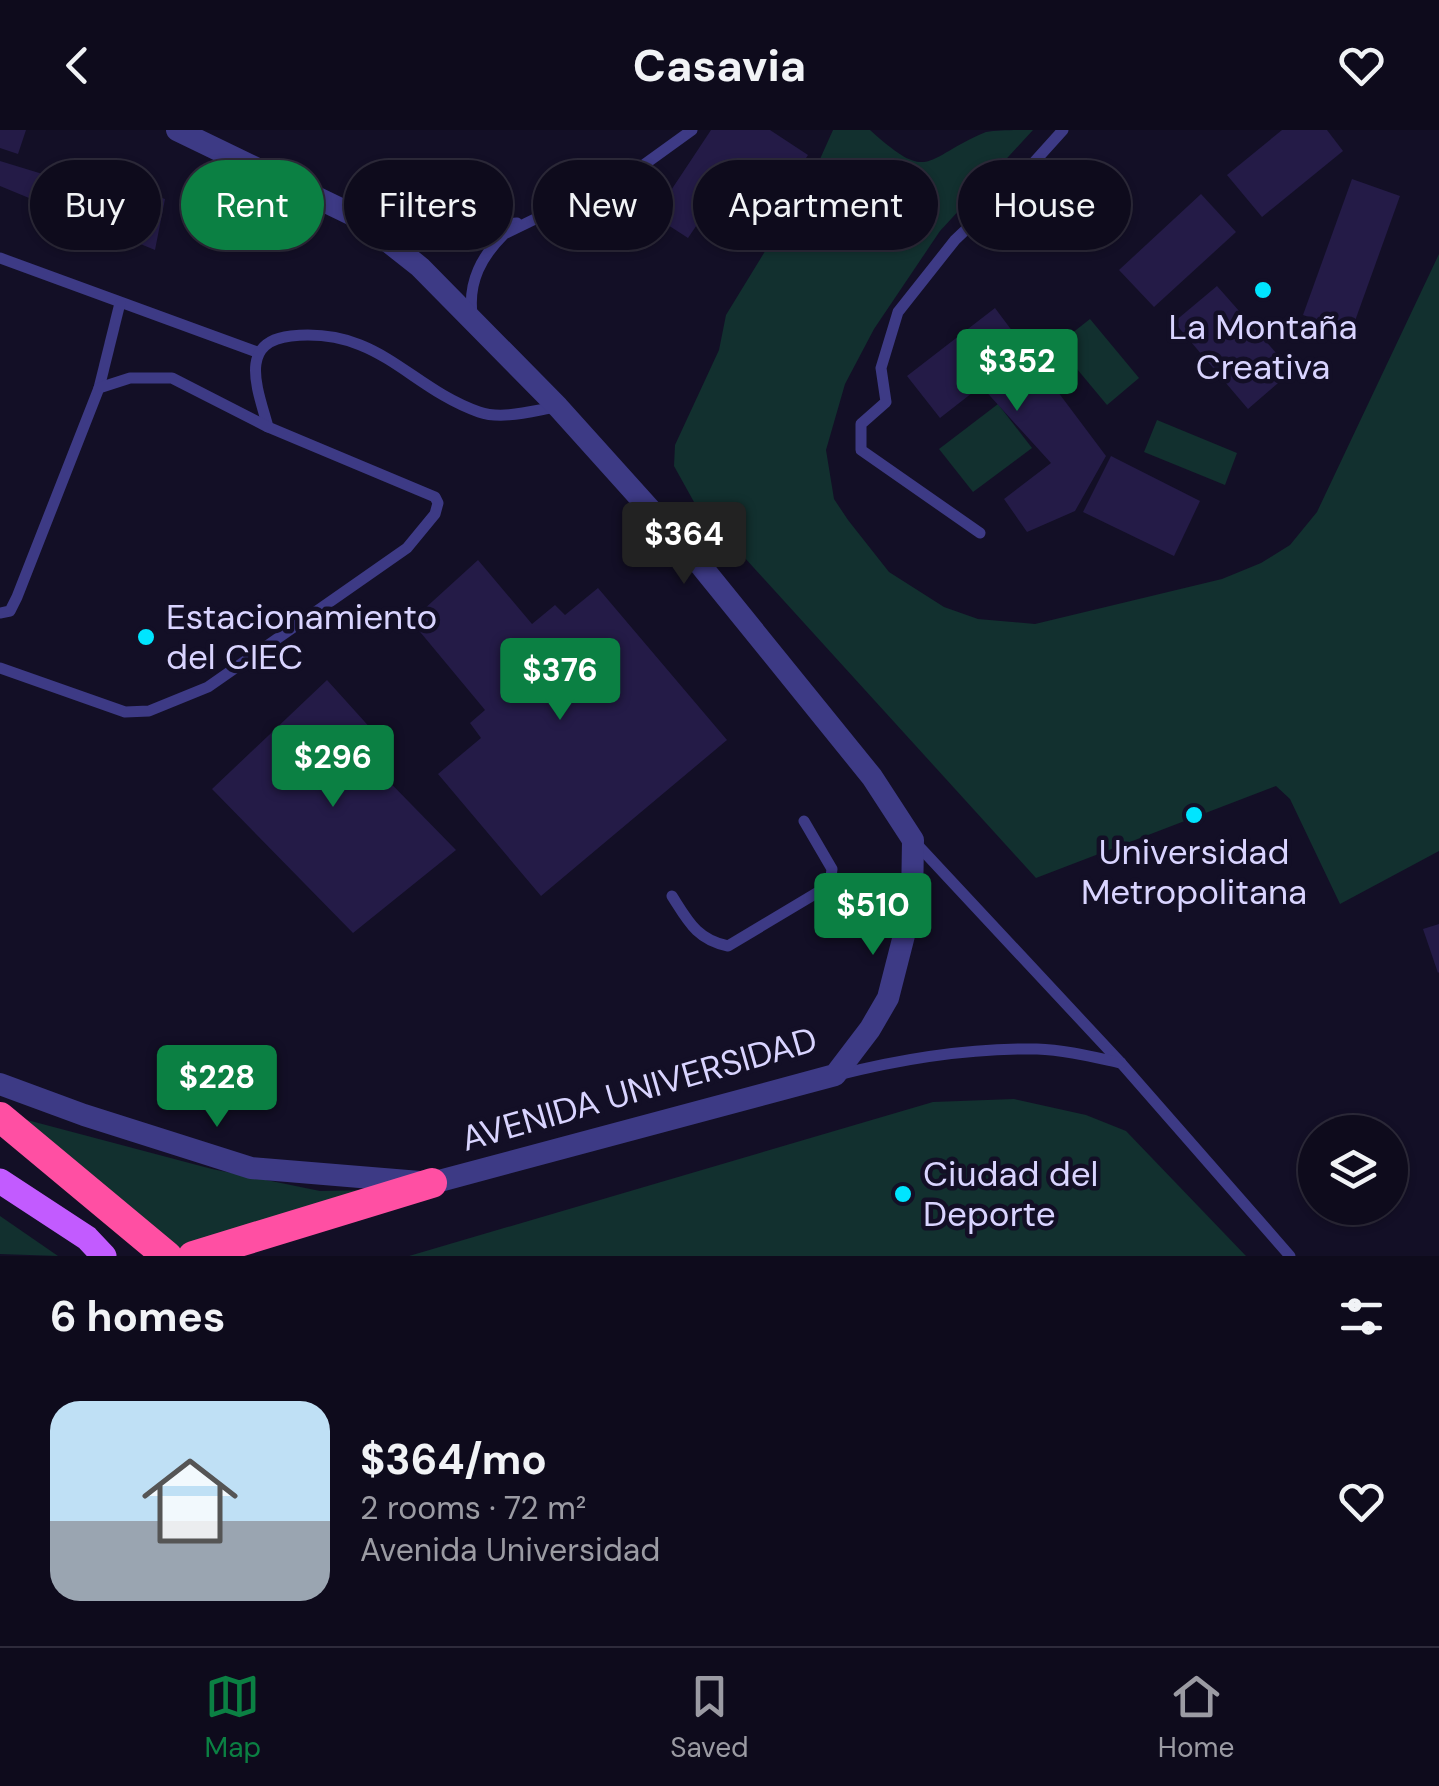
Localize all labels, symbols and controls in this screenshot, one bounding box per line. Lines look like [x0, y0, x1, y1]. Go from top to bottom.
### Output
text: Casavia [633, 36, 806, 95]
icon: back [50, 38, 105, 93]
icon: heart [1334, 38, 1389, 93]
chip: Buy [30, 160, 161, 250]
chip: Rent [181, 160, 324, 250]
chip: Filters [344, 160, 513, 250]
chip: New [533, 160, 673, 250]
chip: Apartment [693, 160, 938, 250]
chip: House [958, 160, 1131, 250]
marker: La Montaña Creativa [1252, 279, 1274, 301]
place label: La Montaña Creativa [1169, 304, 1357, 390]
pin: $352 [958, 329, 1076, 414]
text: $352 [979, 340, 1055, 382]
pin: $364 [625, 502, 743, 587]
text: $364 [644, 513, 724, 555]
place label: Estacionamiento del CIEC [166, 594, 437, 680]
marker: Estacionamiento del CIEC [135, 626, 157, 648]
pin: $376 [501, 638, 619, 723]
text: $376 [522, 649, 598, 691]
pin: $296 [274, 725, 392, 810]
text: $296 [294, 736, 372, 778]
marker: Universidad Metropolitana [1183, 804, 1205, 826]
place label: Universidad Metropolitana [1081, 829, 1307, 915]
pin: $510 [814, 873, 932, 958]
text: $510 [836, 884, 910, 926]
street label: AVENIDA UNIVERSIDAD [456, 1016, 822, 1162]
pin: $228 [158, 1045, 276, 1130]
text: $228 [179, 1056, 255, 1098]
map controls [1298, 1115, 1408, 1225]
button: layers [1298, 1115, 1408, 1225]
place label: Ciudad del Deporte [923, 1151, 1098, 1237]
marker: Ciudad del Deporte [892, 1183, 914, 1205]
text: 6 homes [50, 1289, 225, 1344]
icon: filters [1334, 1289, 1389, 1344]
text: $364/mo [360, 1432, 547, 1487]
icon: home [130, 1441, 250, 1561]
icon: heart [1334, 1474, 1389, 1529]
text: 2 rooms · 72 m² [360, 1487, 586, 1529]
text: Avenida Universidad [360, 1529, 660, 1571]
tab: Map [205, 1669, 261, 1766]
tab: Saved [670, 1669, 749, 1766]
tab: Home [1158, 1669, 1234, 1766]

